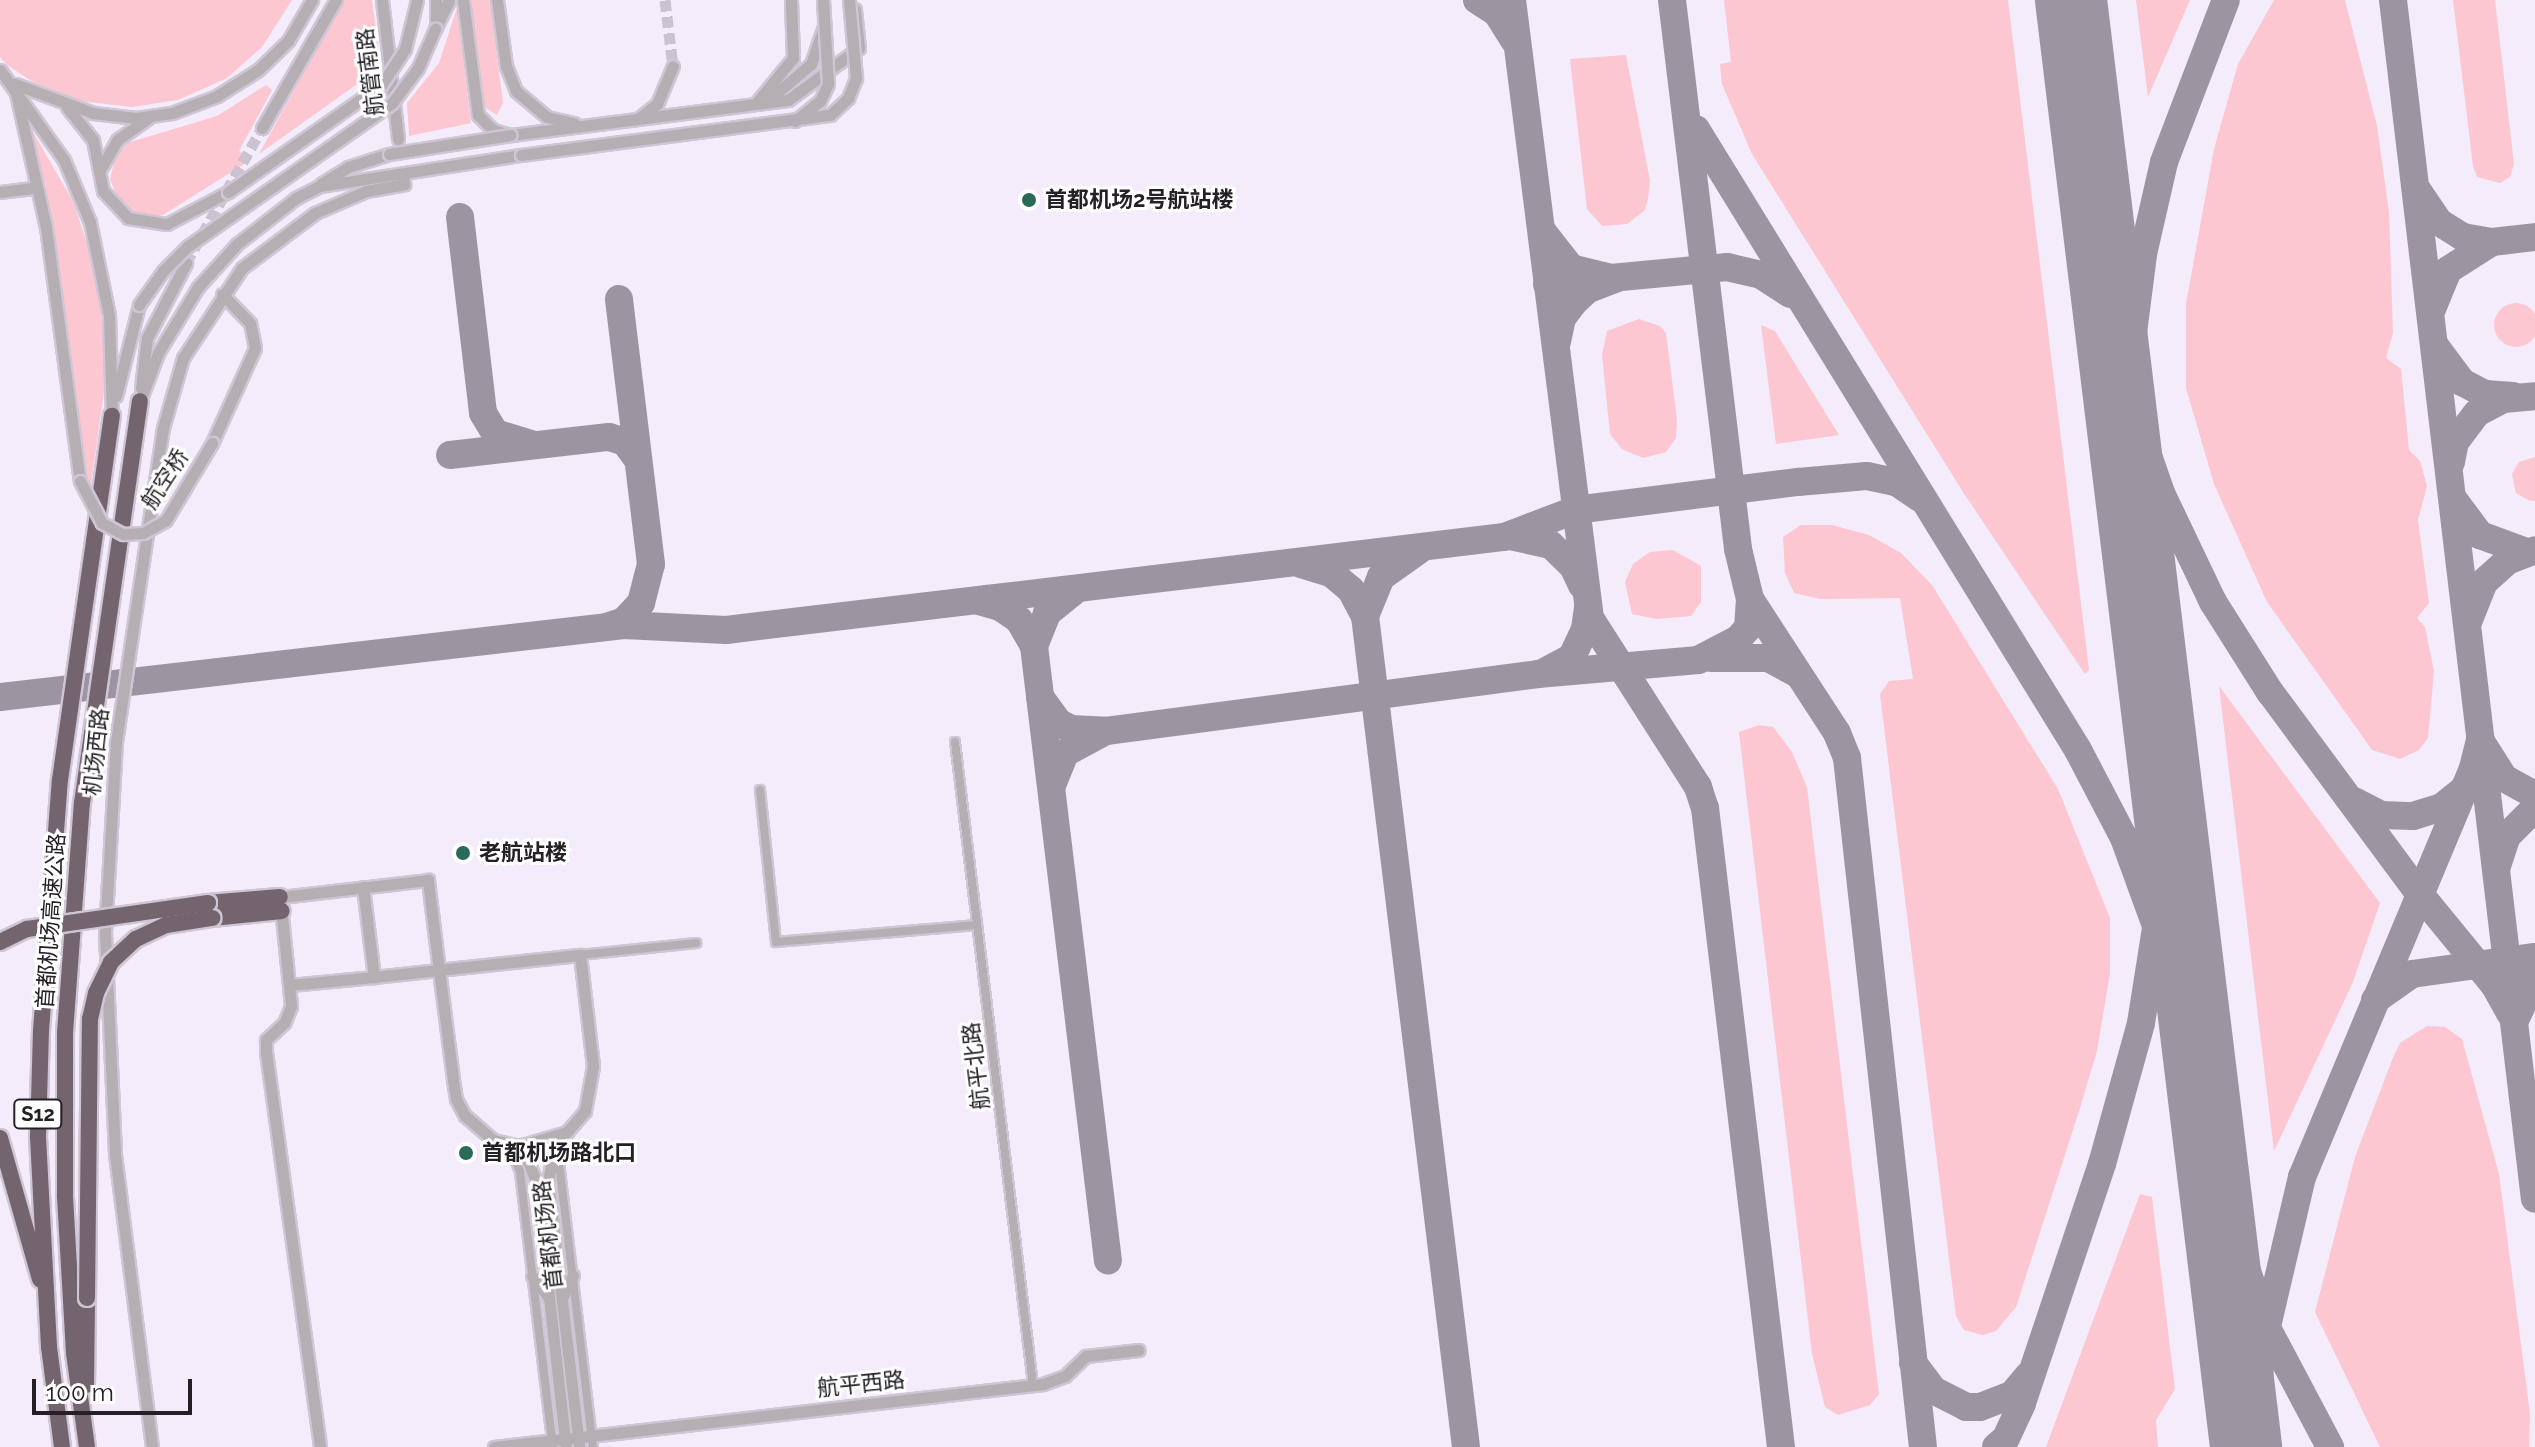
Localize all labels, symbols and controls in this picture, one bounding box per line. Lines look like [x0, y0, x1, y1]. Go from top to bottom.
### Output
street label: 航管南路 [352, 27, 388, 117]
place label: 首都机场2号航站楼 [1045, 187, 1233, 213]
marker: 首都机场2号航站楼 [1020, 191, 1038, 209]
street label: 航空桥 [136, 444, 194, 514]
street label: 机场西路 [78, 707, 114, 797]
street label: 首都机场高速公路 [32, 832, 70, 1010]
place label: 老航站楼 [479, 840, 567, 866]
marker: 老航站楼 [454, 844, 472, 862]
street label: 航平北路 [958, 1021, 994, 1111]
road number: S12 [12, 1098, 64, 1130]
place label: 首都机场路北口 [482, 1140, 636, 1166]
marker: 首都机场路北口 [457, 1144, 475, 1162]
street label: 首都机场路 [528, 1179, 568, 1291]
scale bar [36, 1363, 196, 1413]
street label: 航平西路 [816, 1366, 906, 1402]
text: 100 m [46, 1378, 114, 1407]

